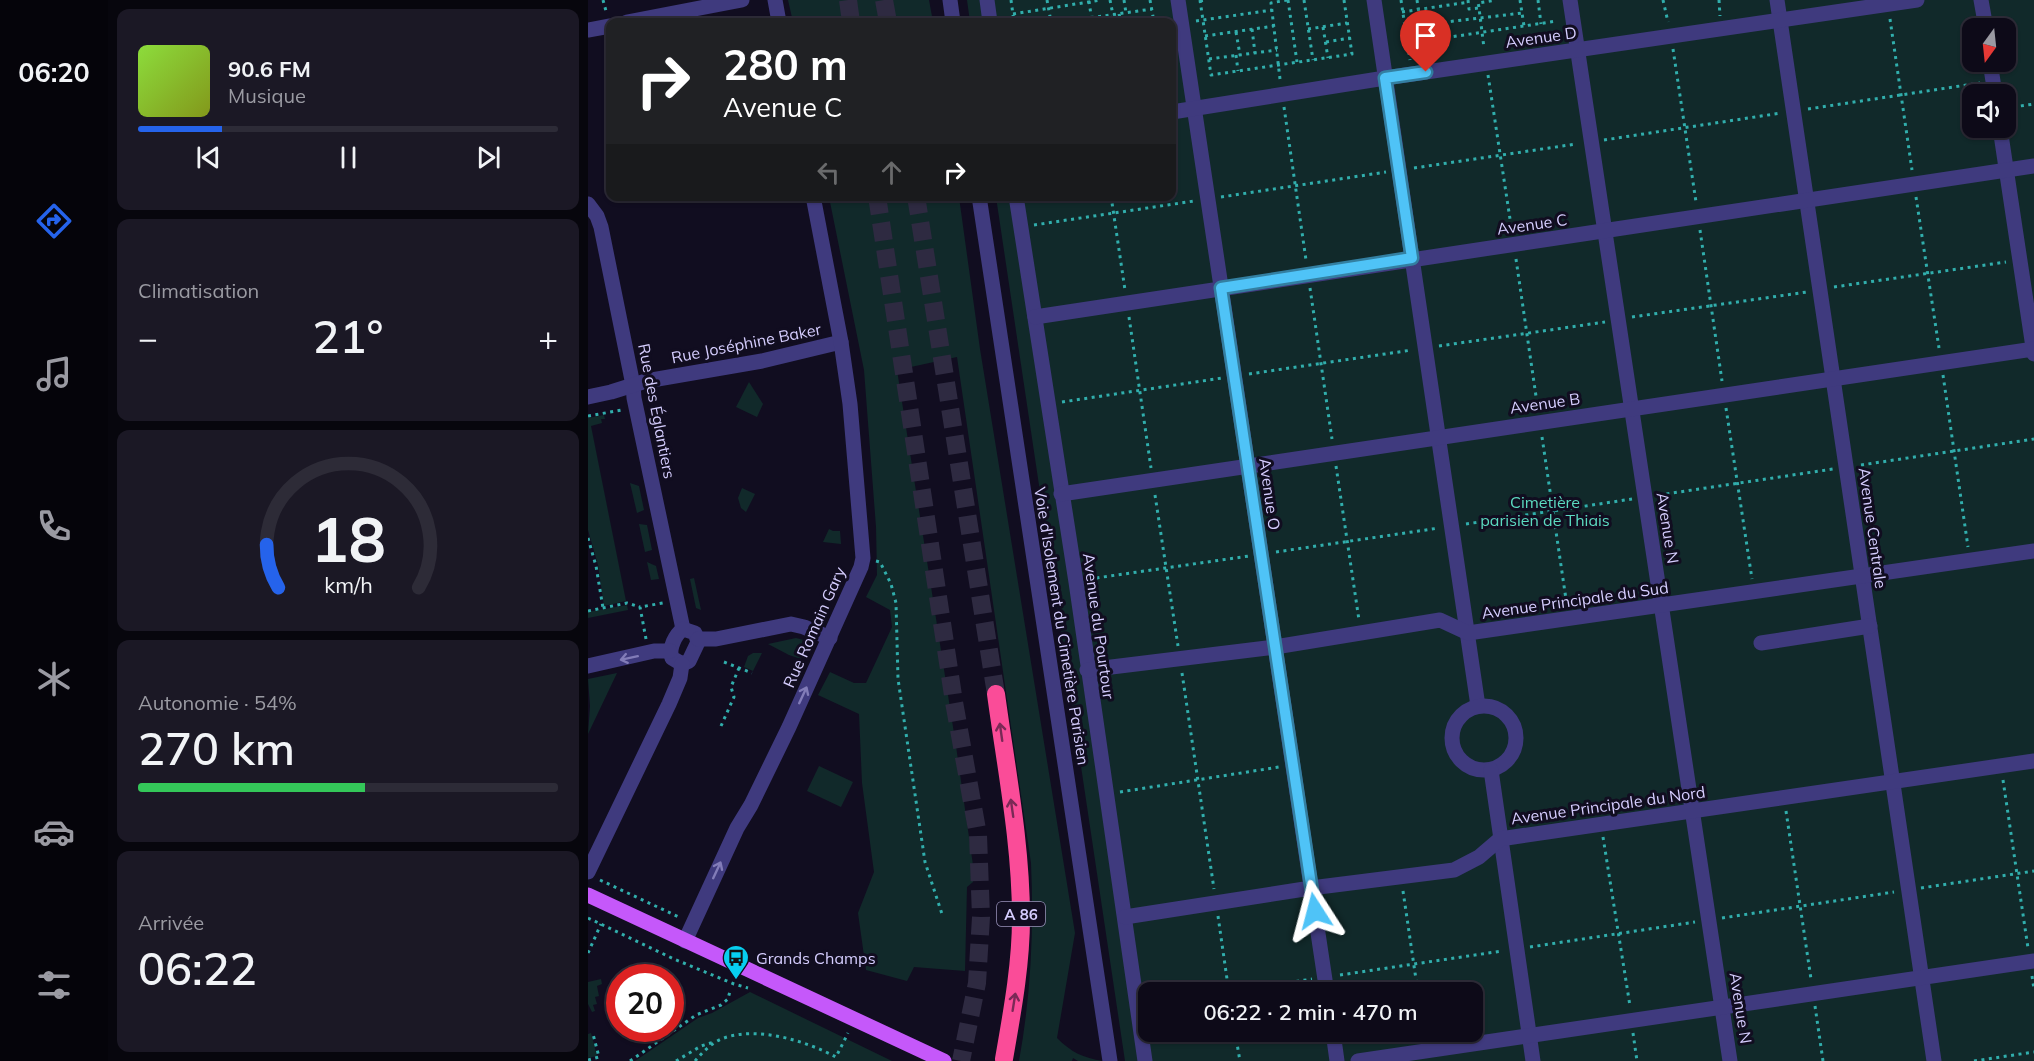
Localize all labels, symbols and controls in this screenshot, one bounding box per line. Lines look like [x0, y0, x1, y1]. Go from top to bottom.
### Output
pin [1400, 10, 1451, 72]
north arrow [1962, 18, 2016, 72]
map controls [1962, 18, 2016, 138]
icon: arrive [1409, 19, 1442, 52]
street label: Avenue D [1504, 22, 1578, 52]
text: 280 m [723, 38, 848, 91]
icon: right [624, 42, 702, 120]
text: 06:20 [18, 55, 90, 89]
text: 90.6 FM [228, 55, 311, 83]
text: Musique [228, 83, 306, 108]
button: sound [1962, 84, 2016, 138]
text: Avenue C [723, 90, 843, 124]
icon: previous [192, 141, 225, 174]
icon: pause [332, 141, 365, 174]
icon: next [472, 141, 505, 174]
icon: left [812, 156, 845, 189]
icon: ahead [875, 156, 908, 189]
icon: right [938, 156, 971, 189]
icon: directions [33, 200, 75, 242]
street label: Avenue C [1496, 209, 1569, 239]
text: Climatisation [138, 278, 259, 303]
text: 21° [313, 308, 383, 364]
text: − [138, 317, 158, 358]
text: + [538, 317, 558, 358]
street label: Rue Joséphine Baker [669, 319, 823, 367]
street label: Rue des Églantiers [634, 342, 680, 480]
icon: music [33, 353, 75, 395]
street label: Avenue B [1509, 388, 1581, 418]
street label: Avenue O [1255, 457, 1285, 531]
street label: Avenue Centrale [1855, 466, 1891, 590]
street label: Voie d'Isolement du Cimetière Parisien [1030, 486, 1094, 766]
street label: Avenue N [1653, 491, 1683, 565]
park label: Cimetière parisien de Thiais [1480, 492, 1610, 530]
text: 18 [311, 499, 385, 578]
icon: phone [33, 505, 75, 547]
street label: Avenue du Pourtour [1079, 552, 1119, 700]
street label: Rue Romain Gary [778, 563, 850, 691]
text: km/h [324, 571, 372, 598]
street label: Avenue Principale du Sud [1480, 577, 1670, 623]
one-way arrow [620, 653, 639, 664]
icon: climate [33, 658, 75, 700]
one-way arrow [798, 687, 810, 705]
text: Autonomie · 54% [138, 690, 297, 715]
text: 270 km [138, 720, 295, 776]
one-way arrow [995, 722, 1006, 742]
street label: Avenue Principale du Nord [1509, 781, 1707, 829]
one-way arrow [1006, 798, 1017, 818]
icon: car [33, 811, 75, 853]
one-way arrow [712, 861, 724, 879]
position arrow [1283, 879, 1347, 943]
road number: A 86 [997, 902, 1045, 926]
text: Arrivée [138, 910, 204, 935]
text: 06:22 [138, 940, 257, 996]
bus stop icon: Grands Champs [721, 943, 751, 981]
place label: Grands Champs [756, 948, 876, 968]
icon: filters [33, 964, 75, 1006]
speed limit sign: 20 [606, 964, 684, 1042]
street label: Avenue N [1726, 971, 1756, 1045]
one-way arrow [1008, 992, 1019, 1012]
text: 06:22 · 2 min · 470 m [1203, 998, 1418, 1026]

